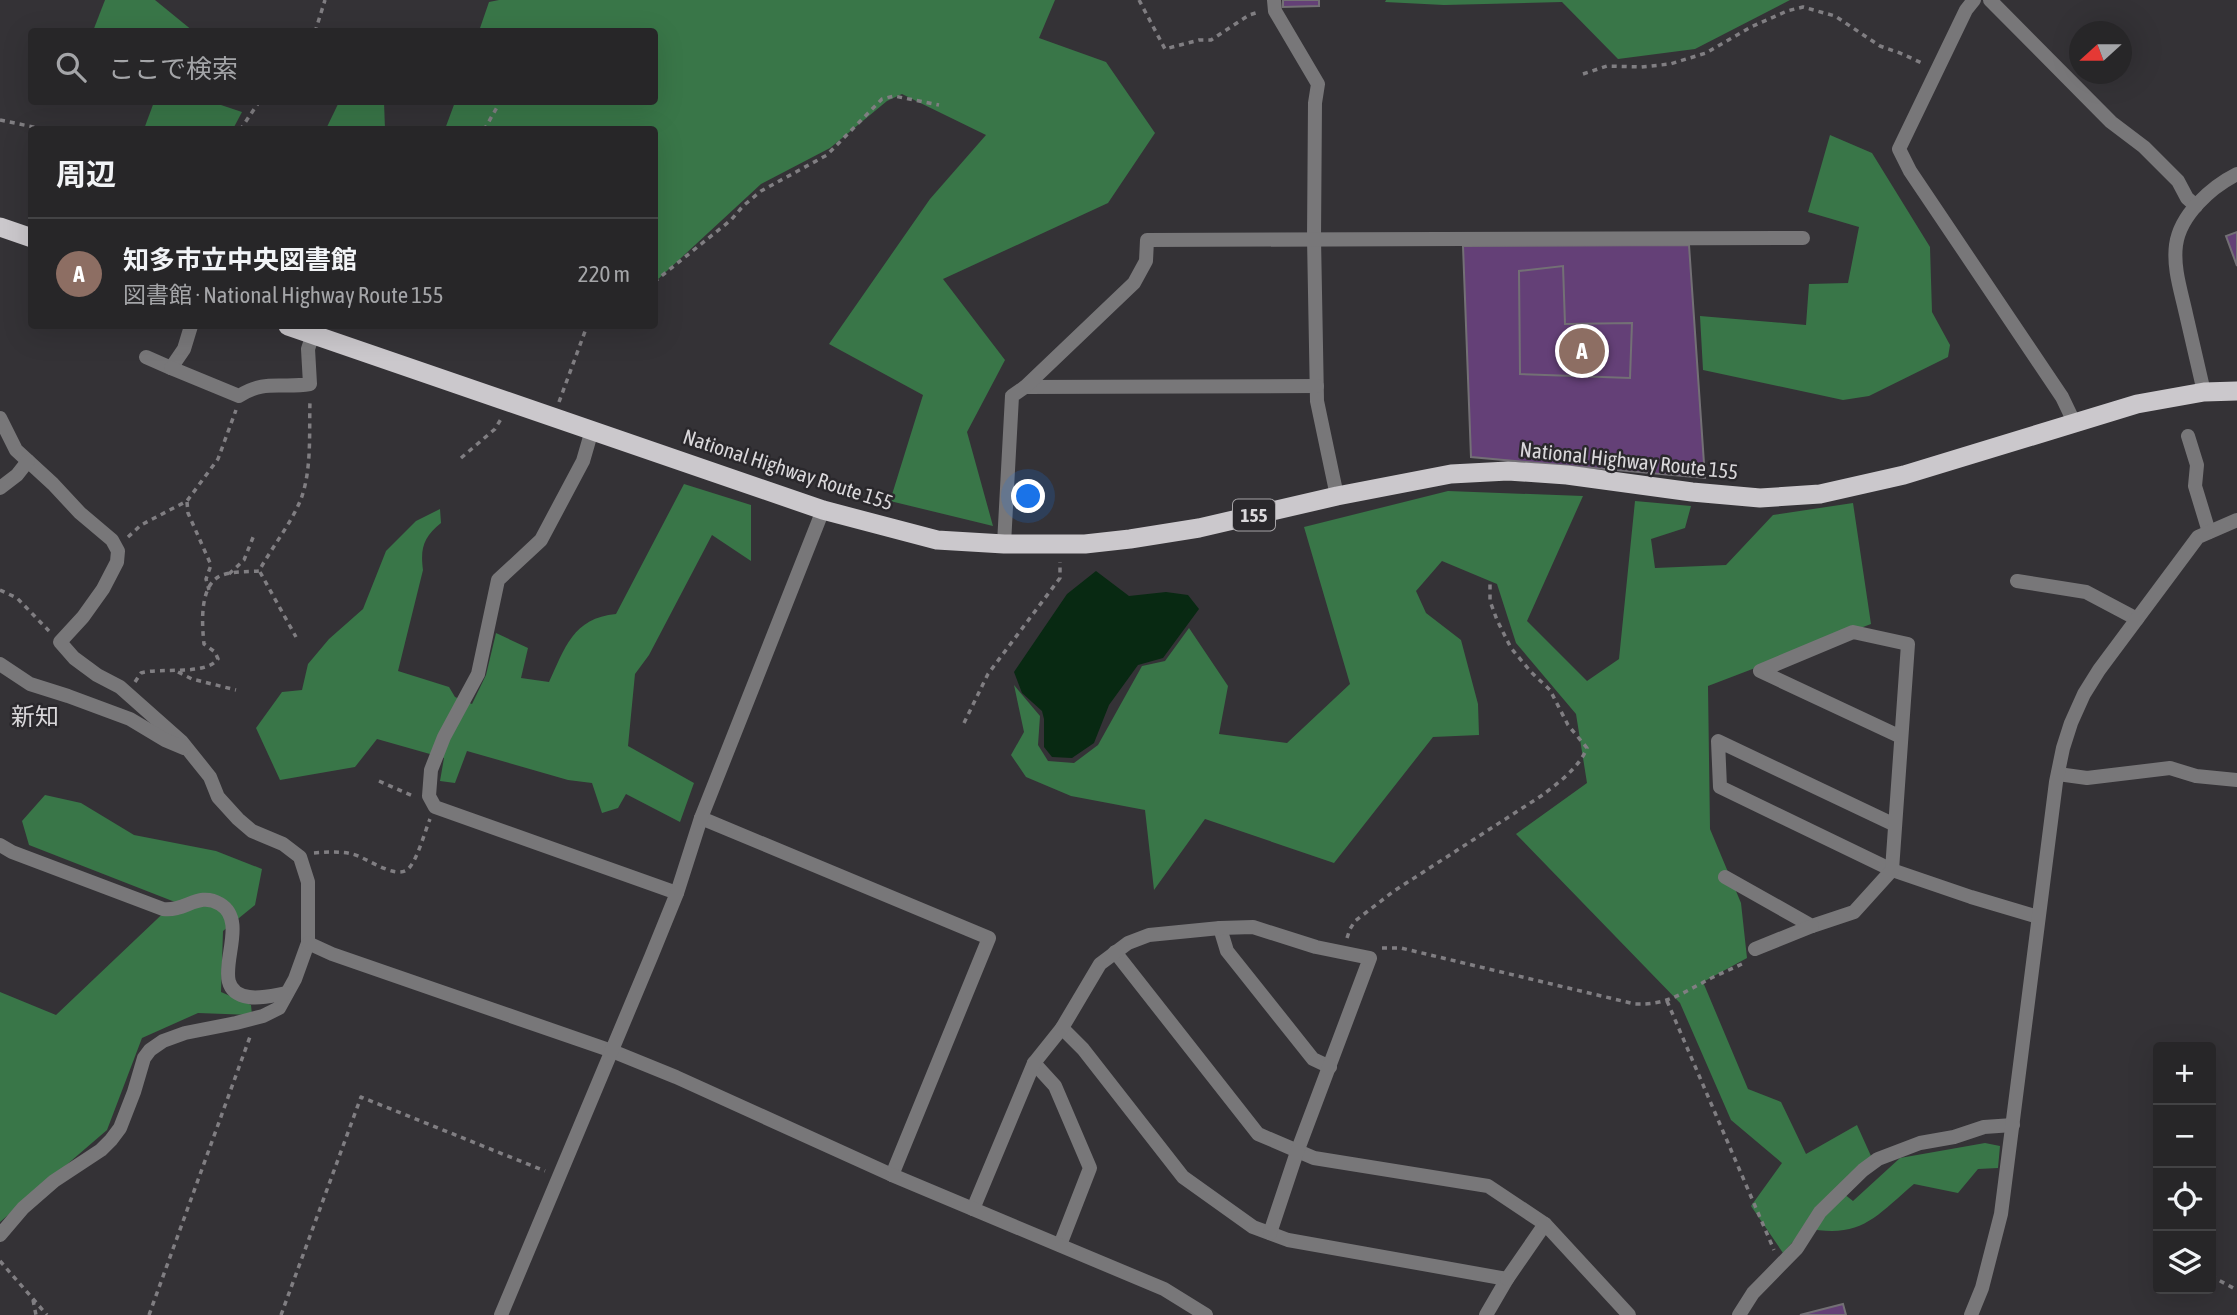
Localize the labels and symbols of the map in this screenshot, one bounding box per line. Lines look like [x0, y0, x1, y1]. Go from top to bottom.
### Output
north arrow [2069, 21, 2132, 84]
pin: A [1559, 325, 1605, 377]
street label: National Highway Route 155 [680, 424, 896, 514]
street label: National Highway Route 155 [1519, 437, 1740, 483]
your location [1011, 479, 1045, 513]
road number: 155 [1233, 500, 1275, 530]
district label: 新知 [11, 703, 59, 730]

